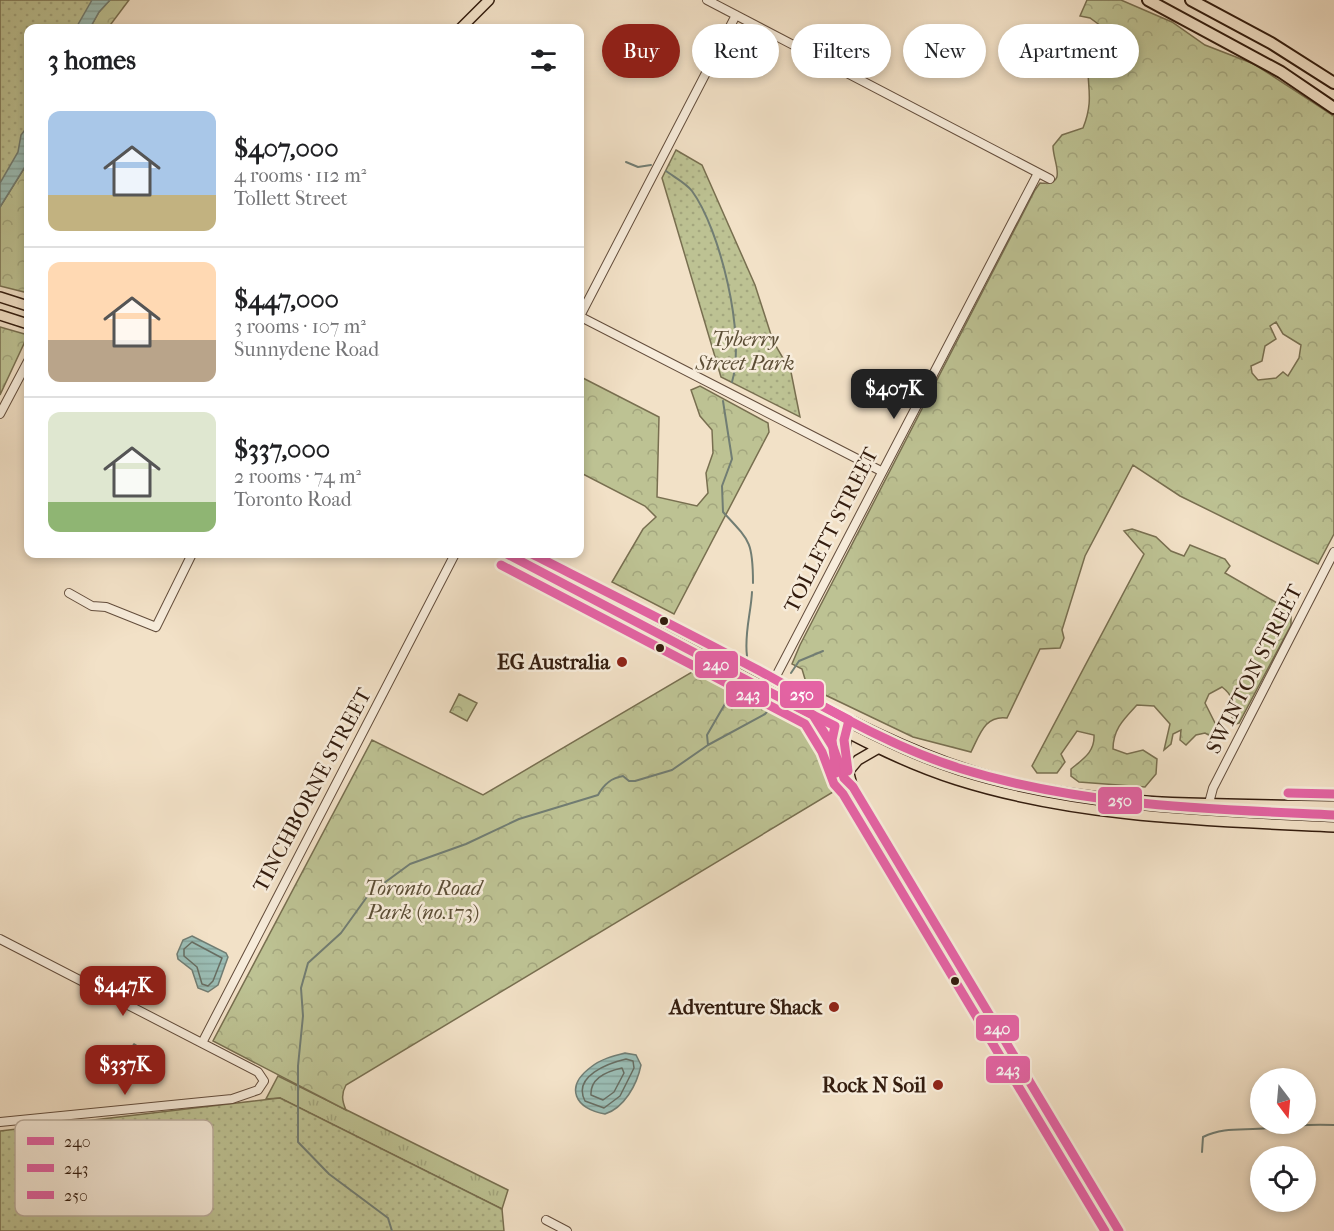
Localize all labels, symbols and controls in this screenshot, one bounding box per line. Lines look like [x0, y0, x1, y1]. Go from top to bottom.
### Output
chip: Buy [602, 24, 680, 78]
chip: Rent [692, 24, 779, 78]
chip: Filters [791, 24, 891, 78]
chip: New [903, 24, 986, 78]
chip: Apartment [998, 24, 1139, 78]
icon: filters [527, 44, 560, 77]
text: 3 homes [48, 45, 136, 76]
text: $407,000 [234, 133, 339, 164]
icon: home [96, 135, 168, 207]
text: 4 rooms · 112 m² [234, 164, 366, 187]
text: Tollett Street [234, 187, 348, 210]
text: $447,000 [234, 284, 339, 315]
icon: home [96, 286, 168, 358]
text: 3 rooms · 107 m² [234, 315, 366, 338]
park label: Tyberry Street Park [695, 327, 794, 375]
text: Sunnydene Road [234, 338, 379, 361]
pin: $407K [852, 369, 936, 420]
text: $407K [865, 377, 923, 400]
text: $337,000 [234, 434, 330, 465]
icon: home [96, 436, 168, 508]
street label: TOLLETT STREET [779, 443, 883, 617]
text: 2 rooms · 74 m² [234, 465, 361, 488]
text: Toronto Road [234, 488, 352, 511]
street label: SWINTON STREET [1201, 580, 1307, 758]
unlabelled marker [658, 615, 670, 627]
unlabelled marker [654, 642, 666, 654]
place label: EG Australia [497, 650, 611, 674]
line badge: 240 [694, 650, 739, 679]
marker: EG Australia [615, 655, 629, 669]
text: 240 [703, 655, 729, 675]
line badge: 243 [725, 680, 770, 708]
line badge: 250 [779, 680, 825, 709]
street label: TINCHBORNE STREET [248, 683, 376, 896]
text: 243 [736, 685, 760, 705]
text: 250 [790, 685, 814, 704]
line badge: 250 [1097, 786, 1143, 815]
text: 250 [1108, 791, 1132, 810]
park label: Toronto Road Park (no.173) [364, 876, 484, 924]
pin: $447K [81, 966, 165, 1017]
text: $447K [94, 974, 152, 997]
unlabelled marker [949, 975, 961, 987]
place label: Adventure Shack [667, 995, 823, 1019]
marker: Adventure Shack [827, 1000, 841, 1014]
line badge: 240 [975, 1014, 1020, 1042]
text: 240 [984, 1019, 1010, 1039]
pin: $337K [83, 1045, 167, 1096]
text: $337K [99, 1053, 151, 1076]
line badge: 243 [985, 1055, 1031, 1084]
text: 243 [996, 1060, 1020, 1080]
north arrow [1250, 1068, 1316, 1134]
map controls [1250, 1068, 1316, 1212]
place label: Rock N Soil [822, 1073, 926, 1097]
marker: Rock N Soil [931, 1078, 945, 1092]
legend [15, 1120, 213, 1216]
text: 240 [64, 1132, 91, 1151]
button: locate [1250, 1146, 1316, 1212]
text: 243 [64, 1159, 88, 1178]
text: 250 [64, 1186, 88, 1205]

